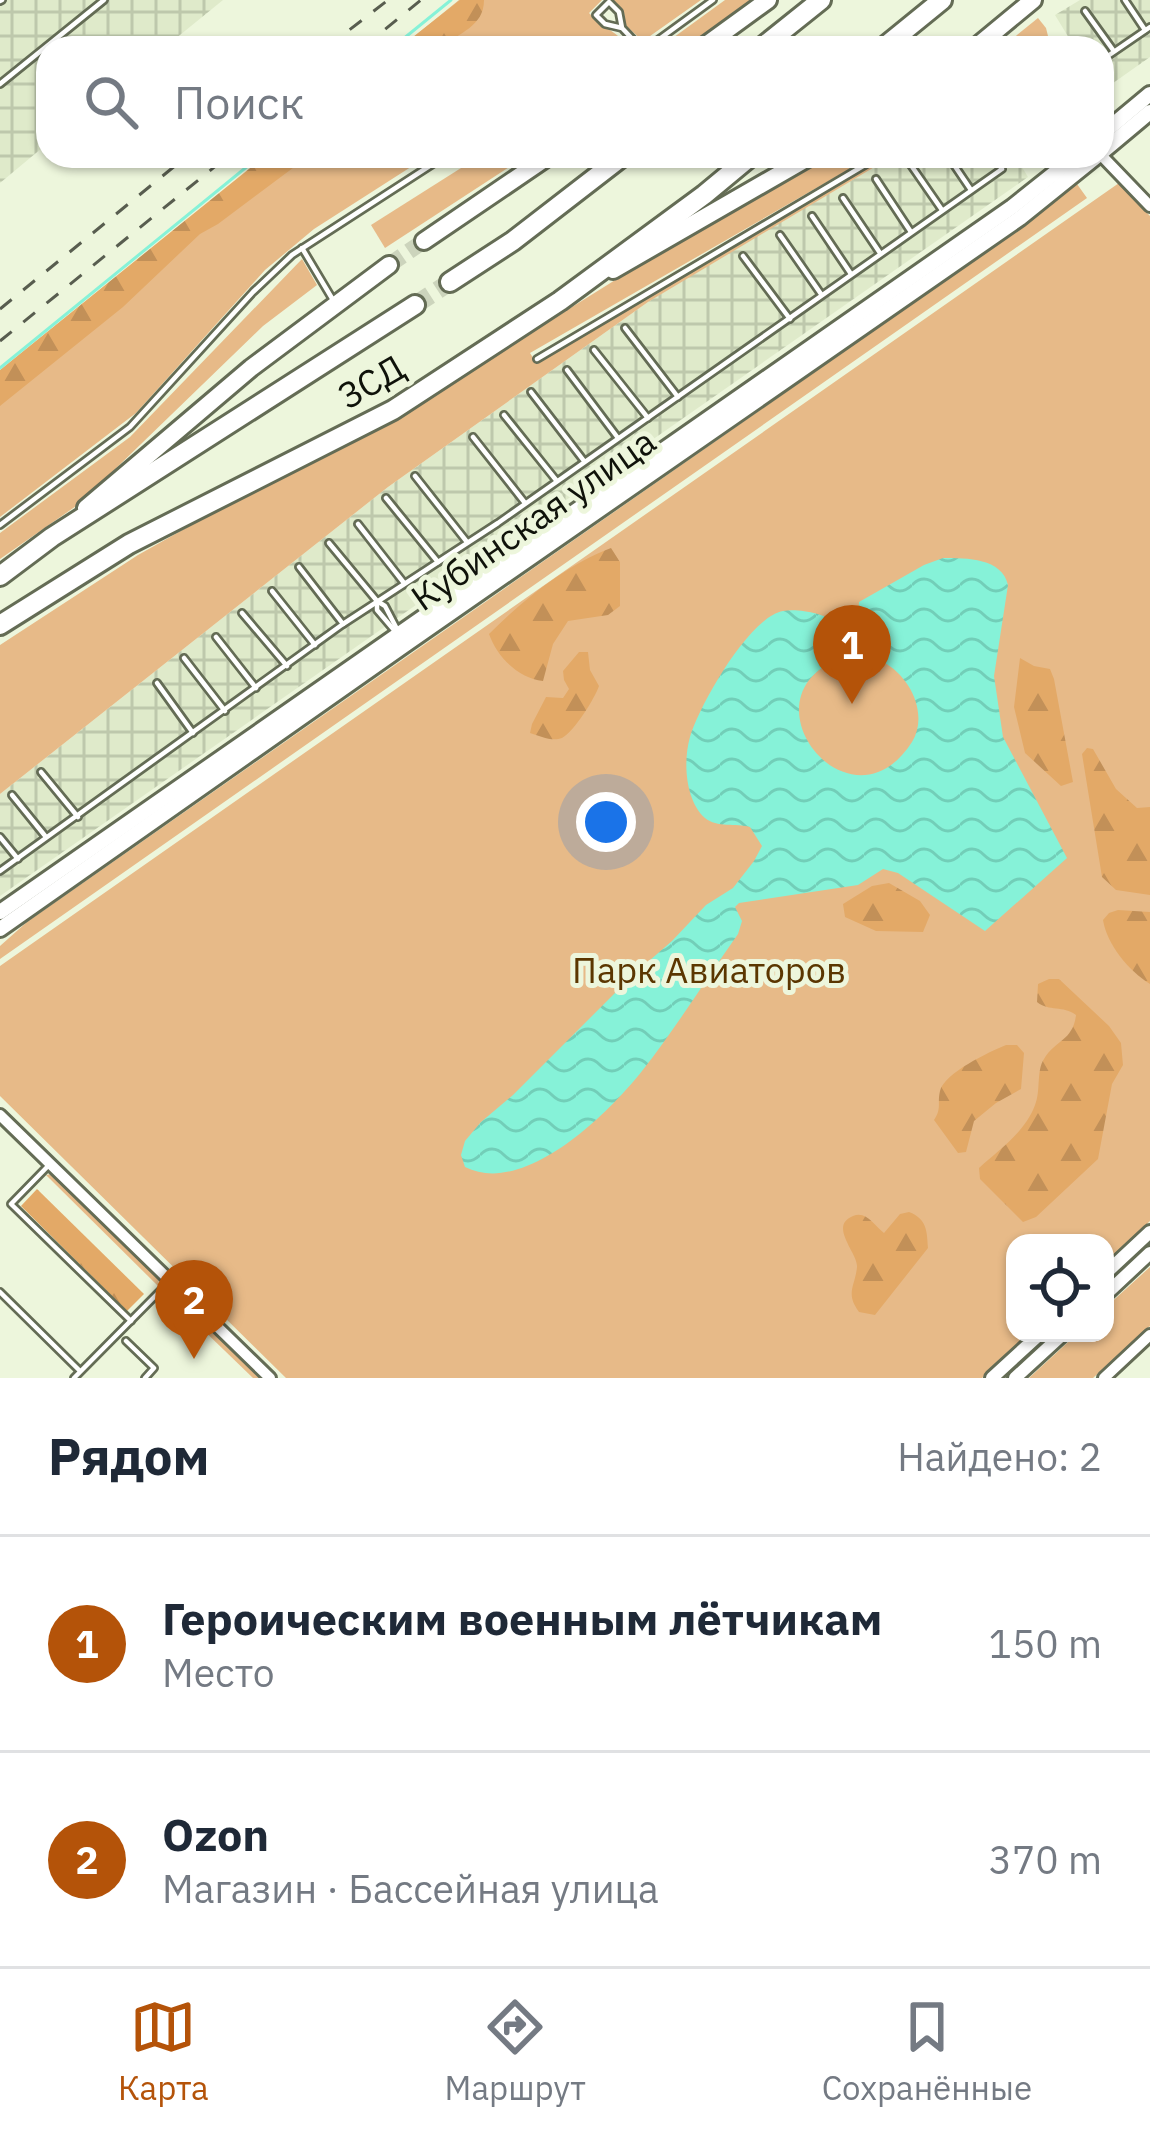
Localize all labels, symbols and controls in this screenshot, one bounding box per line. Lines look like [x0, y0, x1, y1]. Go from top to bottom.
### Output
search box [36, 36, 1114, 168]
icon: search [78, 69, 144, 135]
text: Поиск [174, 73, 304, 131]
street label: ЗСД [329, 343, 413, 419]
street label: Кубинская улица [402, 417, 664, 621]
pin: 1 [813, 605, 891, 704]
your location [576, 792, 636, 852]
park label: Парк Авиаторов [572, 946, 846, 993]
map controls [1006, 1234, 1114, 1342]
button: locate [1006, 1234, 1114, 1342]
pin: 2 [155, 1260, 233, 1359]
text: Рядом [48, 1423, 210, 1489]
text: Найдено: 2 [897, 1431, 1102, 1482]
text: Героическим военным лётчикам [162, 1589, 882, 1647]
text: 1 [75, 1618, 99, 1669]
text: 150 m [989, 1618, 1102, 1669]
text: Место [162, 1647, 275, 1698]
text: Ozon [162, 1805, 269, 1863]
text: 2 [75, 1834, 99, 1885]
text: 370 m [989, 1834, 1102, 1885]
text: Магазин · Бассейная улица [162, 1863, 659, 1914]
tab: Карта [118, 1994, 209, 2109]
tab: Маршрут [445, 1994, 586, 2109]
tab: Сохранённые [822, 1994, 1032, 2109]

